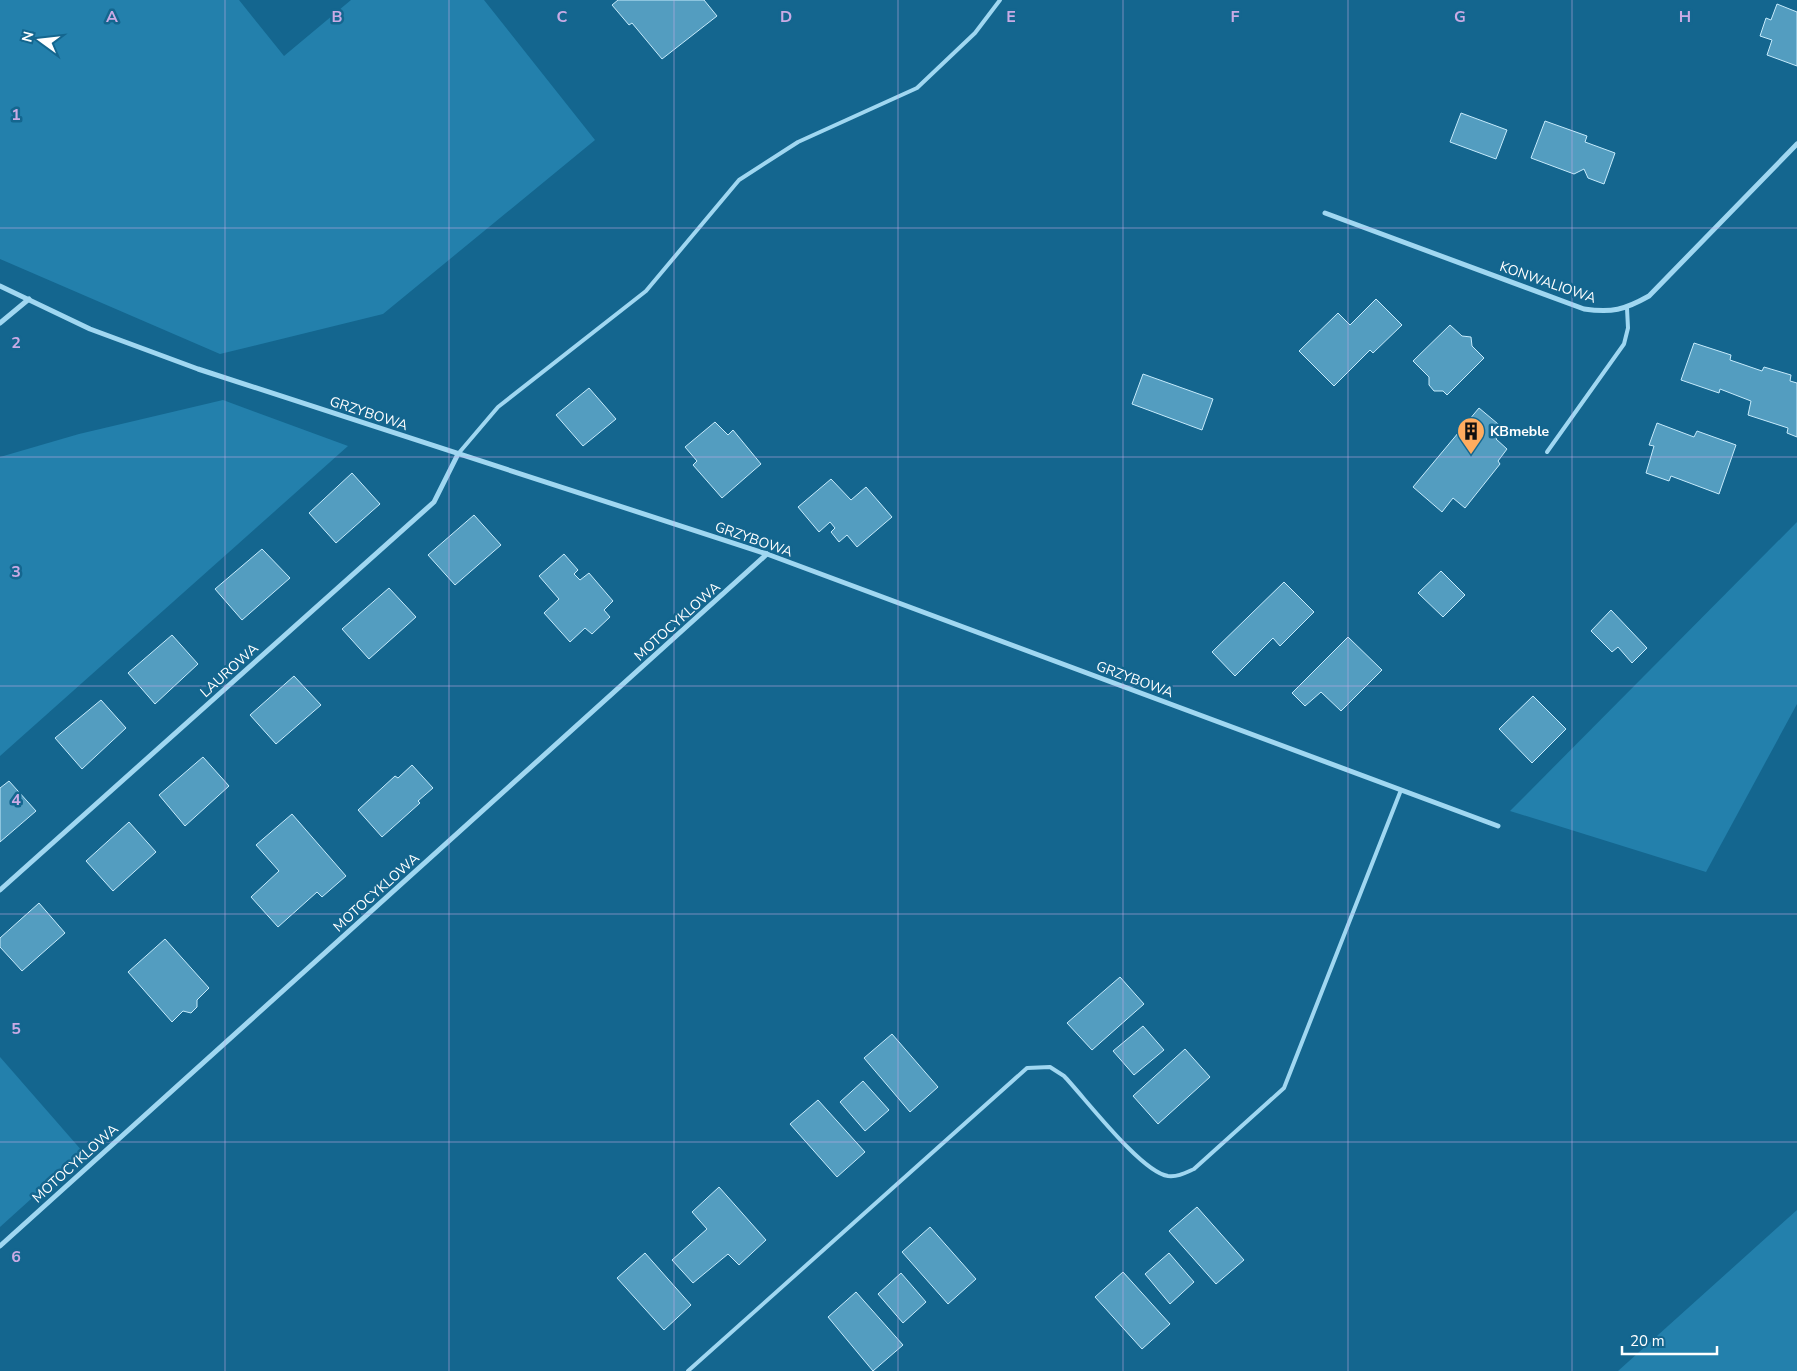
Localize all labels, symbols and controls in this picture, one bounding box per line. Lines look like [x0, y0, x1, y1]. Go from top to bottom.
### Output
text: A [106, 6, 118, 28]
text: B [331, 6, 343, 28]
text: C [557, 6, 568, 28]
text: D [780, 6, 792, 28]
text: E [1006, 6, 1016, 28]
text: F [1231, 6, 1240, 28]
text: G [1454, 6, 1466, 28]
text: H [1679, 6, 1691, 28]
north arrow [15, 15, 65, 65]
text: N [17, 29, 38, 44]
text: 1 [11, 104, 21, 126]
street label: KONWALIOWA [1497, 257, 1599, 308]
text: 2 [11, 332, 21, 354]
street label: GRZYBOWA [327, 392, 410, 435]
building icon: KBmeble [1456, 416, 1486, 455]
place label: KBmeble [1490, 422, 1550, 441]
street label: GRZYBOWA [712, 517, 795, 562]
text: 3 [11, 561, 21, 583]
street label: MOTOCYKLOWA [630, 578, 724, 665]
street label: LAUROWA [196, 639, 263, 702]
street label: GRZYBOWA [1093, 657, 1176, 702]
text: 4 [11, 789, 21, 811]
street label: MOTOCYKLOWA [329, 849, 423, 936]
text: 5 [11, 1018, 21, 1040]
street label: MOTOCYKLOWA [28, 1120, 122, 1207]
text: 6 [11, 1246, 21, 1268]
scale bar [1622, 1324, 1717, 1356]
text: 20 m [1630, 1331, 1665, 1351]

